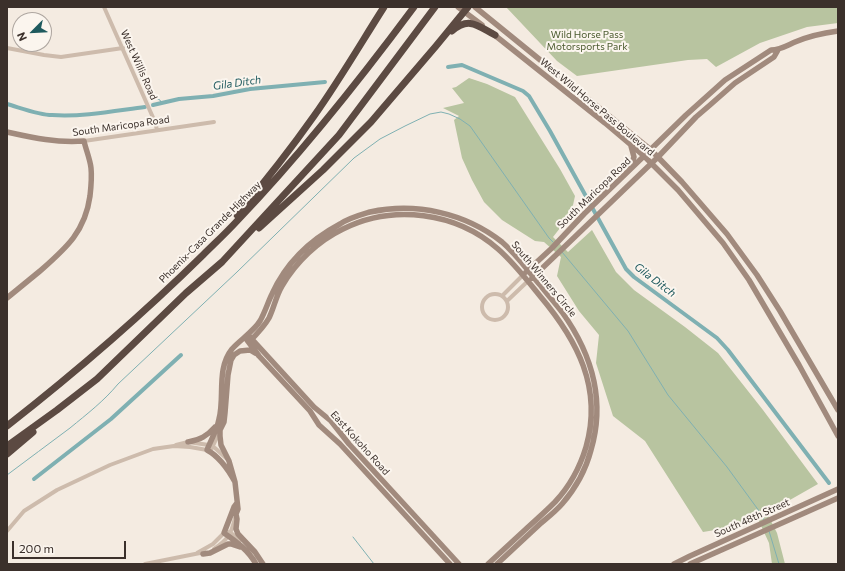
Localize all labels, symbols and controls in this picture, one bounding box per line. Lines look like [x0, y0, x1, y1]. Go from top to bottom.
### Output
north arrow [12, 12, 52, 52]
street label: West Willis Road [118, 28, 160, 102]
park label: Wild Horse Pass Motorsports Park [546, 29, 628, 52]
text: N [14, 30, 29, 43]
street label: West Wild Horse Pass Boulevard [537, 56, 657, 158]
water label: Gila Ditch [212, 73, 262, 93]
street label: South Maricopa Road [72, 113, 170, 139]
street label: South Maricopa Road [555, 155, 633, 231]
street label: Phoenix-Casa Grande Highway [157, 179, 263, 285]
street label: South Winners Circle [509, 239, 579, 319]
water label: Gila Ditch [632, 260, 678, 300]
street label: East Kokoho Road [328, 408, 392, 478]
street label: South 48th Street [712, 496, 792, 540]
scale bar [14, 533, 128, 559]
text: 200 m [19, 541, 54, 555]

